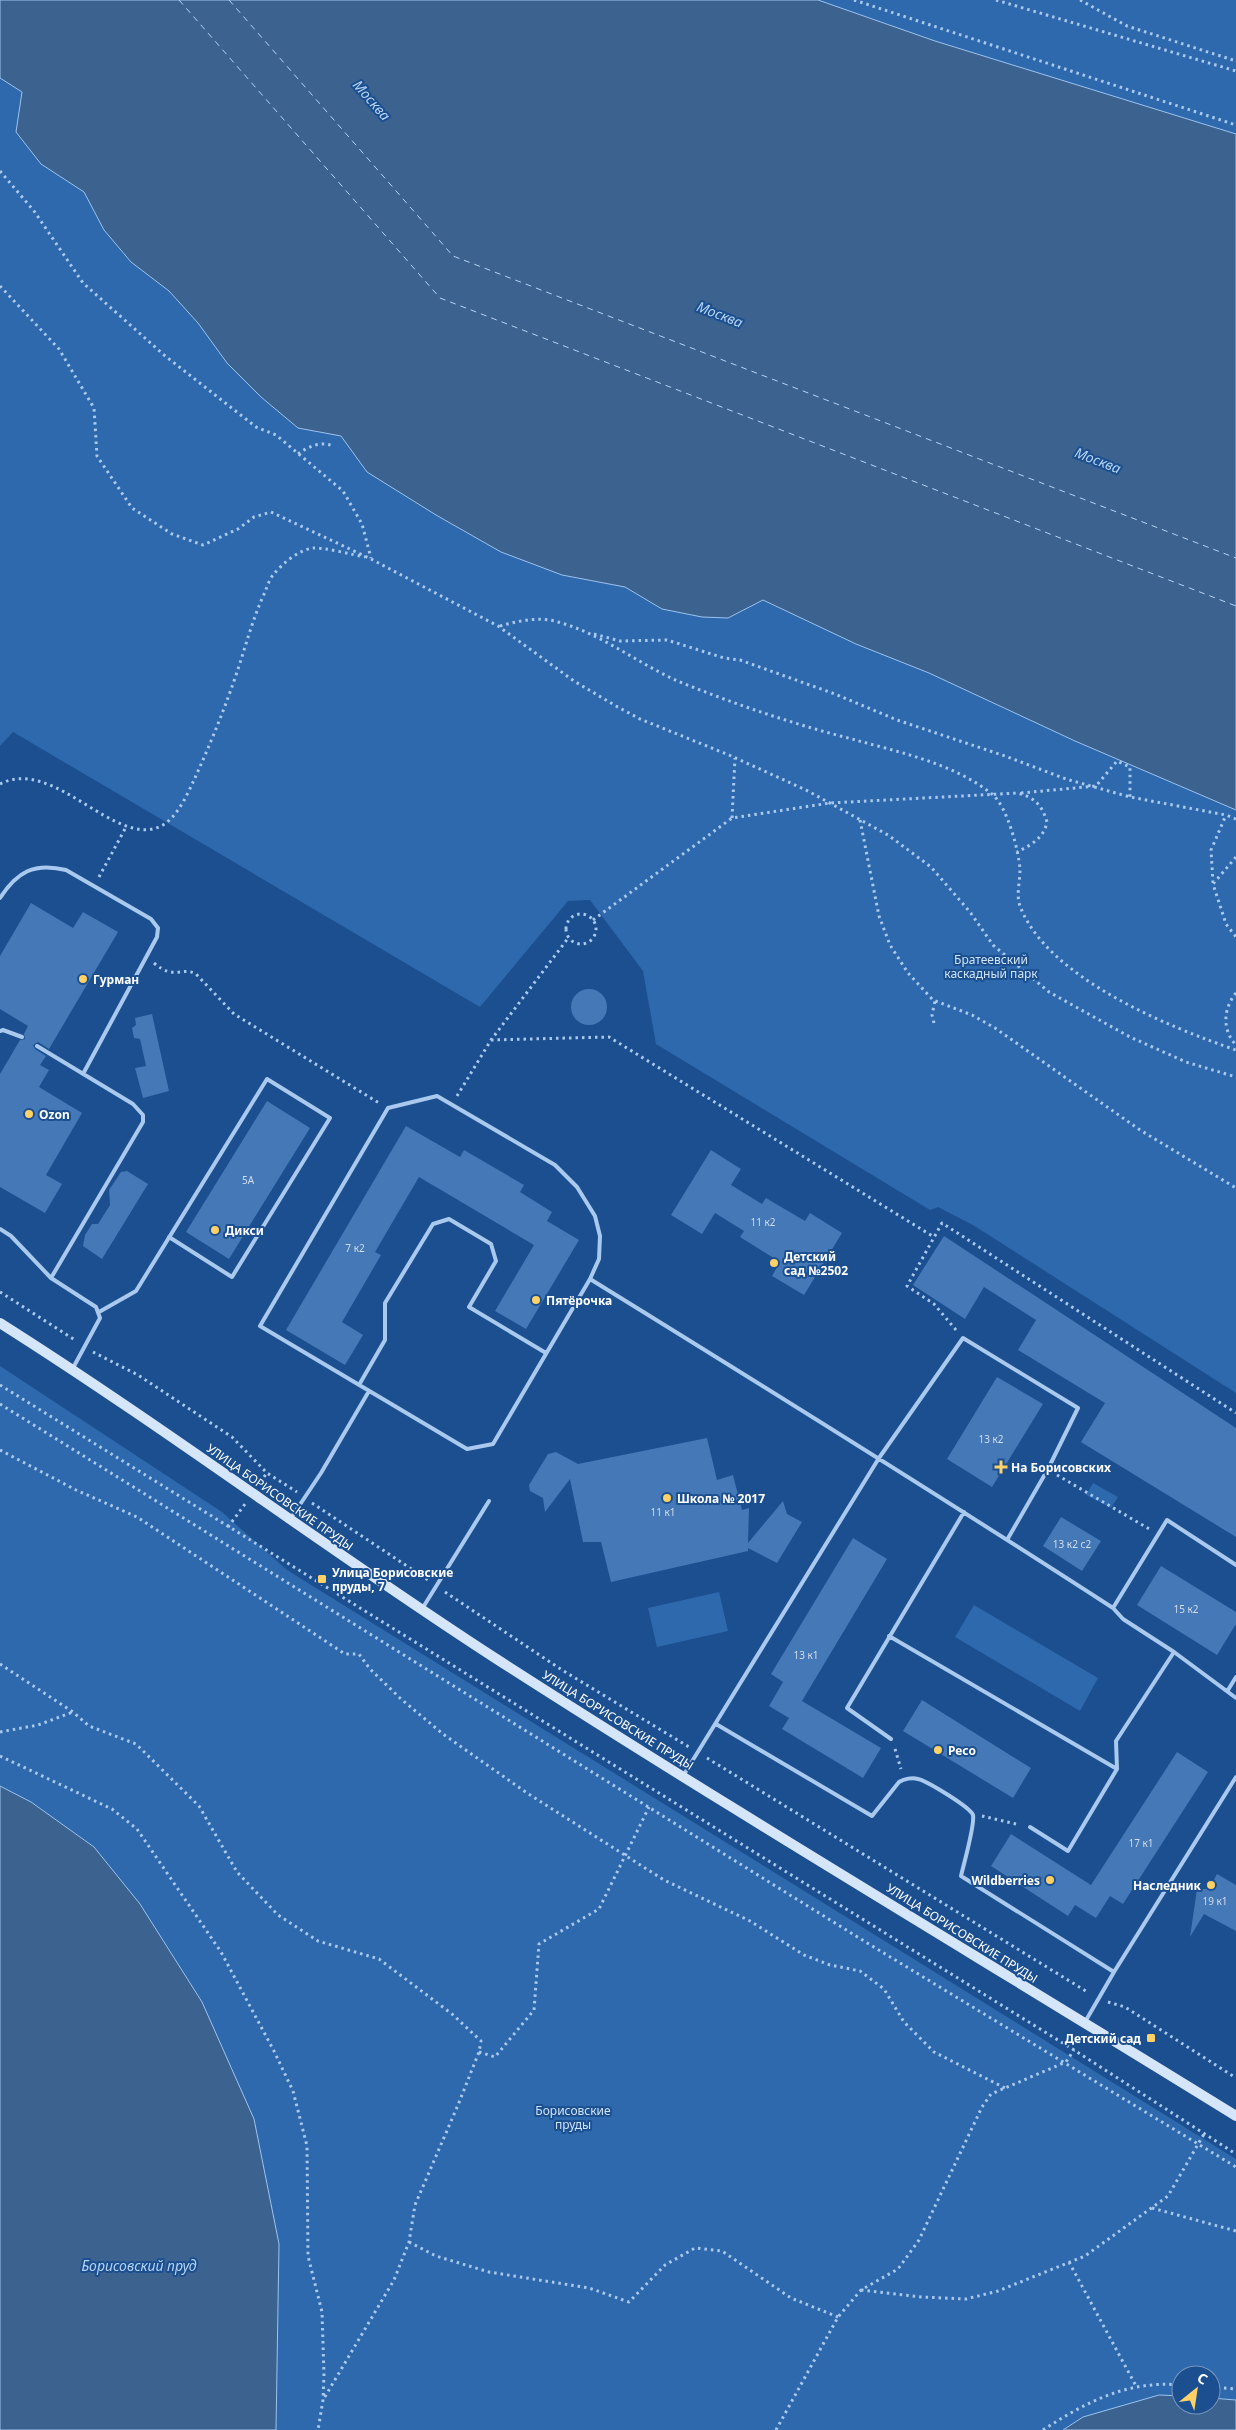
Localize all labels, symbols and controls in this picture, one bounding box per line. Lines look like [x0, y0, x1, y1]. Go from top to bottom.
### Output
water label: Москва [349, 76, 395, 124]
water label: Москва [694, 297, 746, 331]
water label: Москва [1072, 443, 1124, 477]
park label: Братеевский каскадный парк [944, 951, 1038, 982]
place label: Гурман [93, 971, 139, 988]
marker: Гурман [77, 973, 89, 985]
place label: Ozon [39, 1106, 70, 1123]
marker: Ozon [23, 1108, 35, 1120]
house number: 5А [242, 1173, 255, 1187]
house number: 11 к2 [750, 1215, 776, 1229]
place label: Дикси [225, 1222, 264, 1239]
marker: Дикси [209, 1224, 221, 1236]
house number: 7 к2 [345, 1241, 365, 1255]
place label: Детский сад №2502 [784, 1248, 848, 1279]
marker: Детский сад №2502 [768, 1257, 780, 1269]
place label: Пятёрочка [546, 1292, 612, 1309]
marker: Пятёрочка [530, 1294, 542, 1306]
house number: 13 к2 [978, 1432, 1004, 1446]
street label: УЛИЦА БОРИСОВСКИЕ ПРУДЫ [203, 1440, 357, 1554]
place label: На Борисовских [1011, 1459, 1111, 1476]
marker: На Борисовских [995, 1461, 1007, 1473]
place label: Школа № 2017 [677, 1490, 765, 1507]
marker: Школа № 2017 [661, 1492, 673, 1504]
house number: 11 к1 [650, 1505, 676, 1519]
house number: 13 к2 с2 [1053, 1537, 1091, 1551]
place label: Улица Борисовские пруды, 7 [332, 1564, 453, 1595]
marker: Улица Борисовские пруды, 7 [316, 1573, 328, 1585]
house number: 15 к2 [1173, 1602, 1199, 1616]
house number: 13 к1 [793, 1648, 819, 1662]
street label: УЛИЦА БОРИСОВСКИЕ ПРУДЫ [539, 1666, 697, 1774]
place label: Ресо [948, 1742, 976, 1759]
marker: Ресо [932, 1744, 944, 1756]
house number: 17 к1 [1128, 1836, 1154, 1850]
place label: Wildberries [971, 1872, 1040, 1889]
marker: Wildberries [1044, 1874, 1056, 1886]
place label: Наследник [1133, 1877, 1202, 1894]
street label: УЛИЦА БОРИСОВСКИЕ ПРУДЫ [883, 1879, 1041, 1987]
marker: Наследник [1205, 1879, 1217, 1891]
house number: 19 к1 [1202, 1894, 1228, 1908]
place label: Детский сад [1065, 2030, 1141, 2047]
marker: Детский сад [1145, 2032, 1157, 2044]
park label: Борисовские пруды [535, 2102, 611, 2133]
water label: Борисовский пруд [81, 2256, 197, 2275]
north arrow [1171, 2365, 1221, 2415]
text: С [1194, 2368, 1211, 2389]

